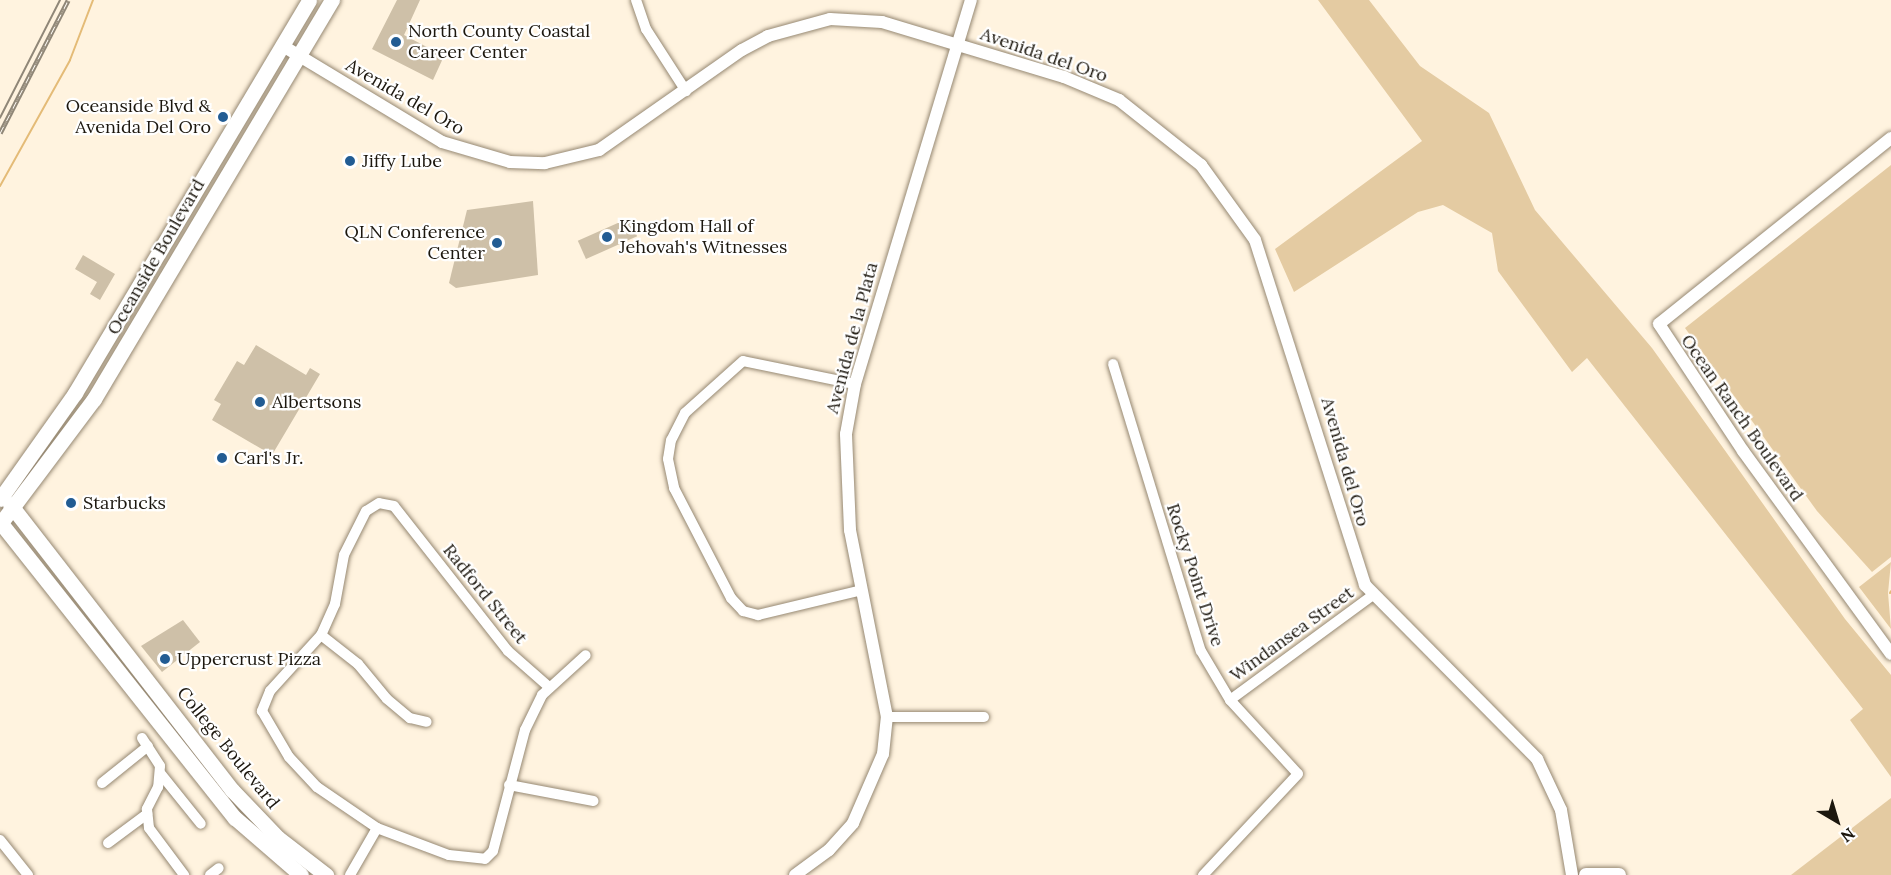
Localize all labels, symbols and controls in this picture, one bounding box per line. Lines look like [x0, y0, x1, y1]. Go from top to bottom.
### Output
place label: North County Coastal Career Center [408, 21, 590, 63]
street label: Avenida del Oro [978, 23, 1110, 87]
marker: North County Coastal Career Center [389, 35, 403, 49]
street label: Avenida del Oro [342, 54, 468, 140]
place label: Oceanside Blvd & Avenida Del Oro [66, 96, 211, 138]
marker: Oceanside Blvd & Avenida Del Oro [216, 110, 230, 124]
place label: Jiffy Lube [362, 150, 442, 172]
marker: Jiffy Lube [343, 154, 357, 168]
street label: Oceanside Boulevard [103, 175, 209, 339]
place label: Kingdom Hall of Jehovah's Witnesses [619, 216, 787, 258]
place label: QLN Conference Center [345, 222, 485, 264]
marker: Kingdom Hall of Jehovah's Witnesses [600, 230, 614, 244]
marker: QLN Conference Center [490, 236, 504, 250]
street label: Avenida de la Plata [821, 260, 883, 416]
street label: Ocean Ranch Boulevard [1676, 330, 1808, 506]
place label: Albertsons [272, 391, 361, 413]
marker: Albertsons [253, 395, 267, 409]
street label: Avenida del Oro [1316, 395, 1374, 529]
place label: Carl's Jr. [234, 447, 303, 469]
marker: Carl's Jr. [215, 451, 229, 465]
place label: Starbucks [83, 492, 166, 514]
marker: Starbucks [64, 496, 78, 510]
street label: Rocky Point Drive [1162, 501, 1228, 649]
street label: Radford Street [438, 540, 532, 648]
street label: Windansea Street [1226, 582, 1358, 686]
place label: Uppercrust Pizza [177, 648, 321, 670]
marker: Uppercrust Pizza [158, 652, 172, 666]
street label: College Boulevard [172, 683, 284, 813]
north arrow [1807, 791, 1867, 851]
text: N [1837, 823, 1859, 847]

